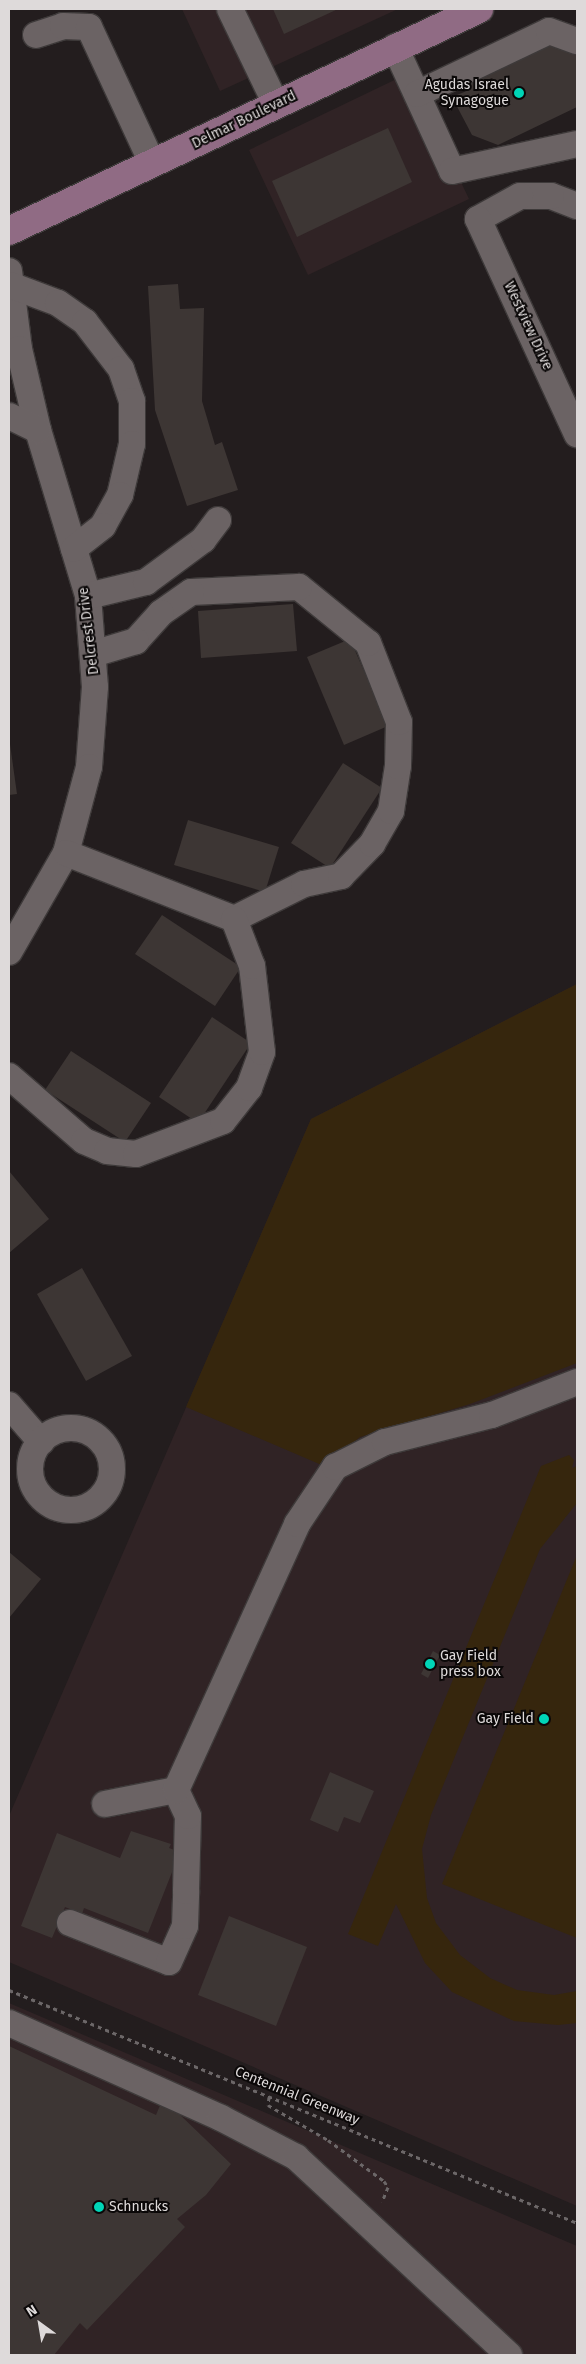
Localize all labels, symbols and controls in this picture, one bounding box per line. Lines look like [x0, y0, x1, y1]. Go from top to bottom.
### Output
place label: Agudas Israel Synagogue [425, 77, 509, 110]
marker: Agudas Israel Synagogue [513, 87, 525, 99]
street label: Delmar Boulevard [189, 88, 299, 152]
street label: Westview Drive [500, 279, 556, 373]
street label: Delcrest Drive [75, 586, 103, 676]
place label: Gay Field press box [440, 1648, 501, 1680]
marker: Gay Field press box [424, 1658, 436, 1670]
place label: Gay Field [477, 1711, 534, 1727]
marker: Gay Field [538, 1713, 550, 1725]
street label: Centennial Greenway [232, 2063, 362, 2129]
place label: Schnucks [109, 2199, 168, 2215]
marker: Schnucks [93, 2201, 105, 2213]
north arrow [15, 2299, 65, 2349]
text: N [23, 2301, 40, 2321]

